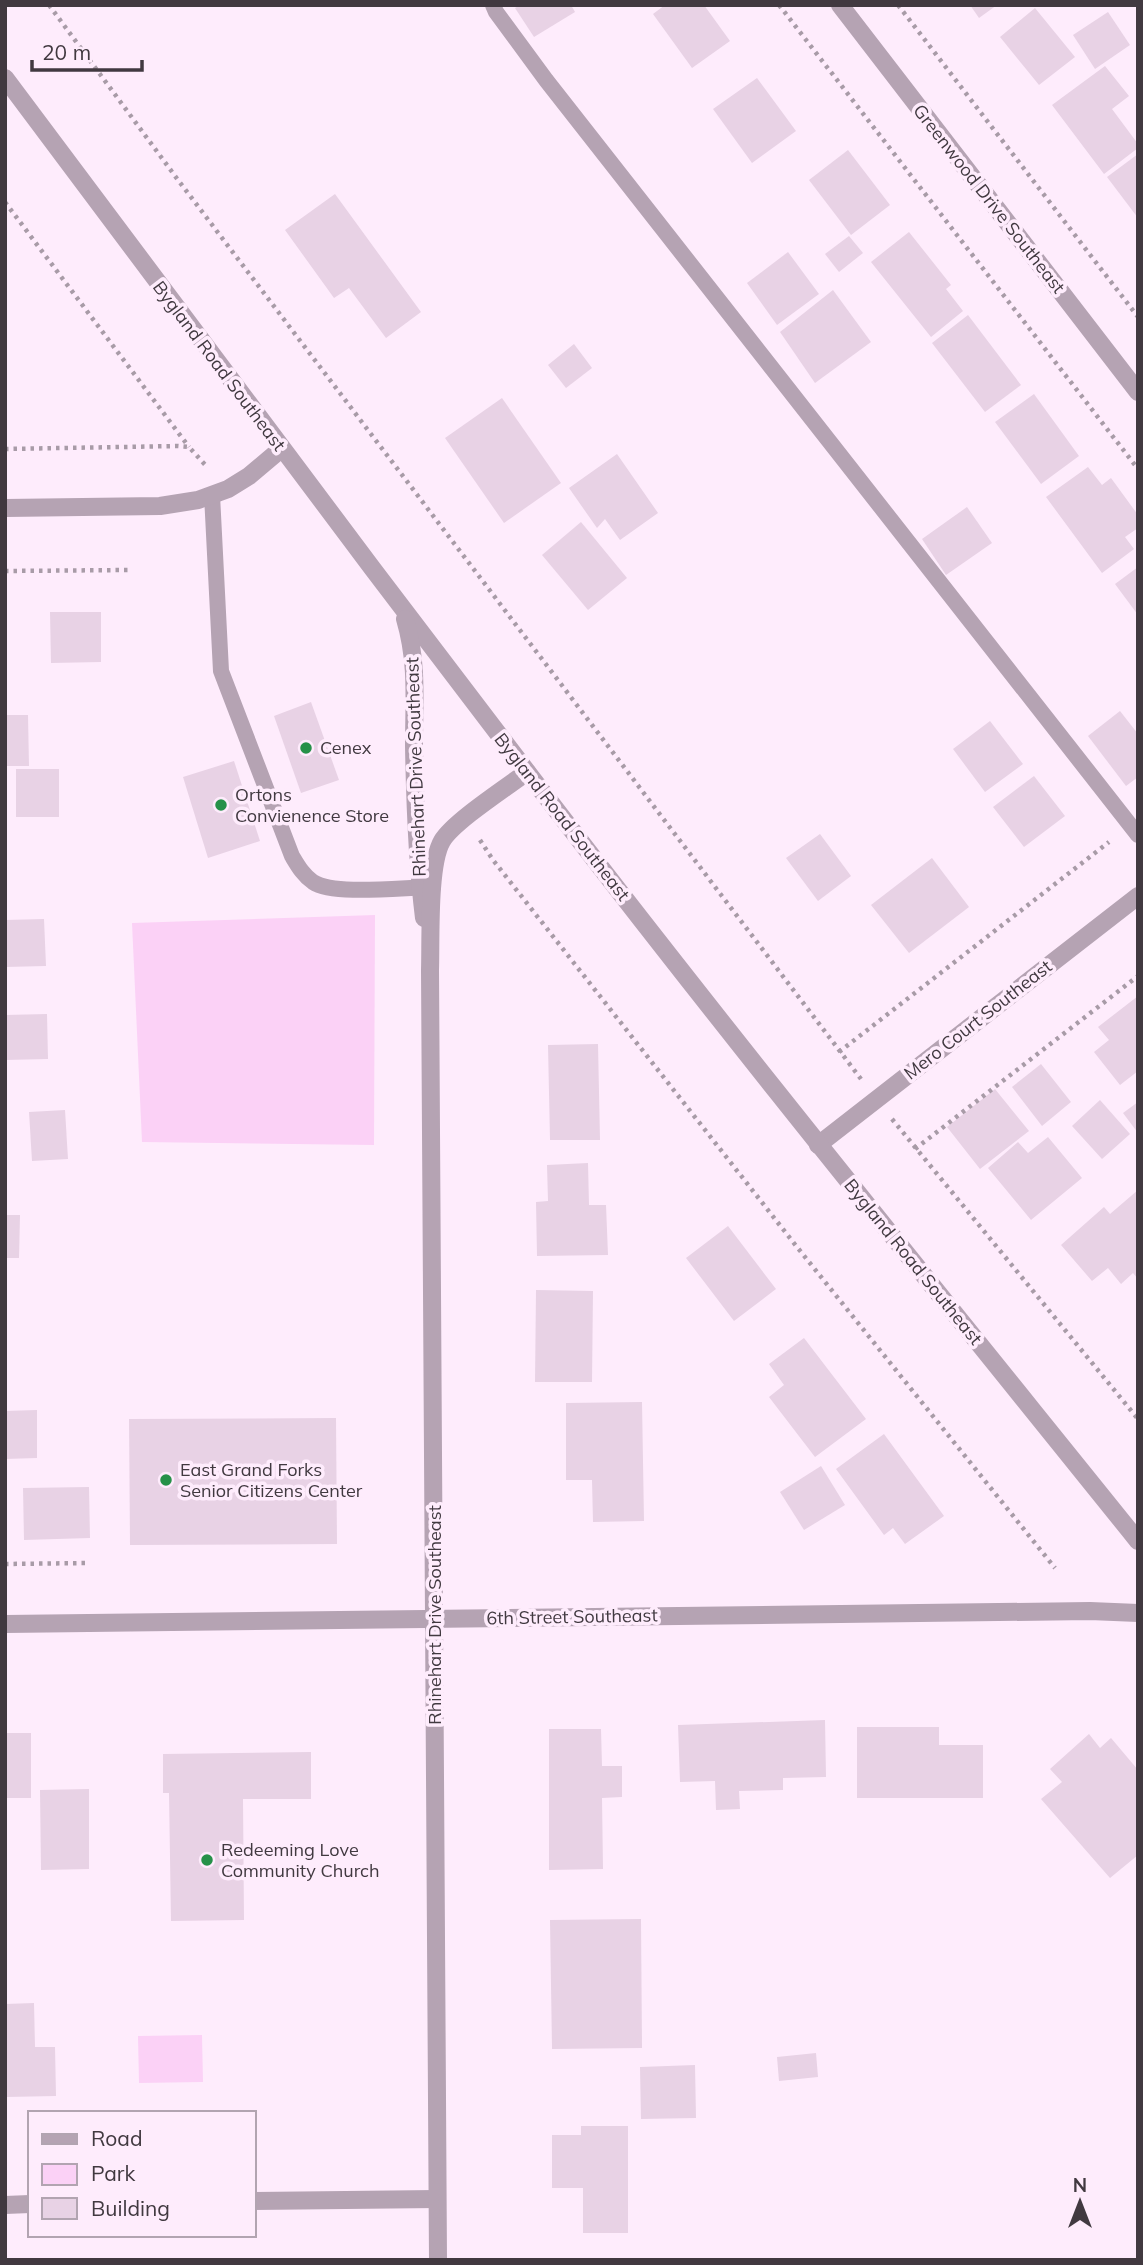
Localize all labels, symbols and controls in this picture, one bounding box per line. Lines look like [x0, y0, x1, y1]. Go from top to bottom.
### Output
scale bar [32, 28, 142, 72]
text: 20 m [42, 39, 91, 65]
street label: Greenwood Drive Southeast [908, 99, 1070, 298]
street label: Bygland Road Southeast [148, 276, 291, 455]
street label: Rhinehart Drive Southeast [400, 657, 431, 877]
street label: Bygland Road Southeast [490, 728, 635, 905]
place label: Cenex [320, 736, 372, 759]
marker: Cenex [298, 740, 314, 756]
place label: Ortons Convienence Store [235, 783, 389, 827]
marker: Ortons Convienence Store [213, 797, 229, 813]
street label: Mero Court Southeast [899, 955, 1056, 1085]
street label: Bygland Road Southeast [839, 1174, 987, 1349]
place label: East Grand Forks Senior Citizens Center [180, 1458, 363, 1502]
marker: East Grand Forks Senior Citizens Center [158, 1472, 174, 1488]
street label: Rhinehart Drive Southeast [423, 1505, 446, 1725]
street label: 6th Street Southeast [486, 1604, 658, 1629]
place label: Redeeming Love Community Church [221, 1838, 380, 1882]
marker: Redeeming Love Community Church [199, 1852, 215, 1868]
legend [28, 2111, 256, 2237]
text: Road [91, 2125, 142, 2151]
text: Park [91, 2160, 135, 2186]
north arrow [1045, 2167, 1115, 2237]
text: N [1073, 2173, 1087, 2197]
text: Building [91, 2195, 170, 2221]

